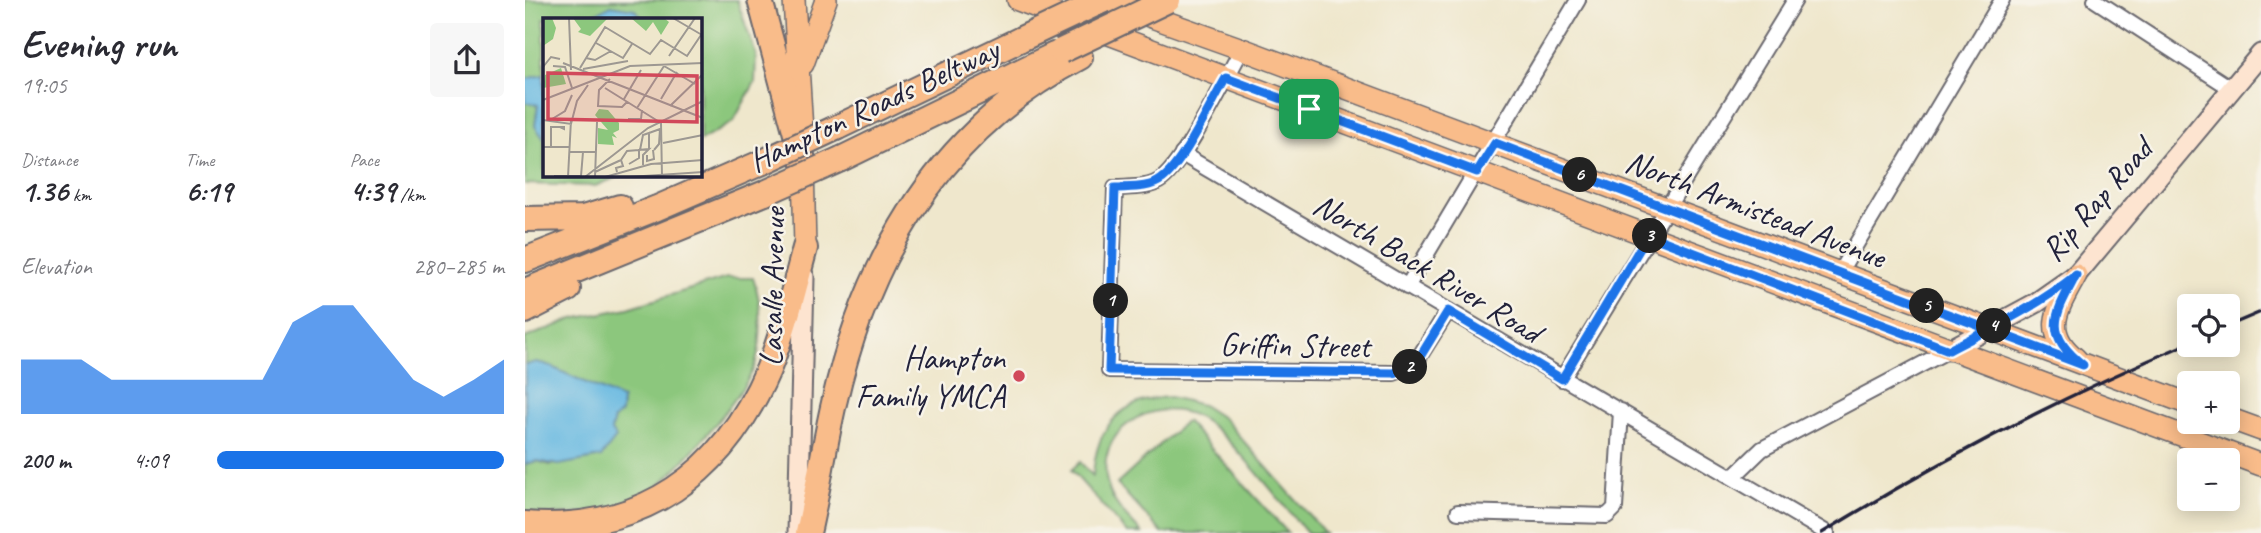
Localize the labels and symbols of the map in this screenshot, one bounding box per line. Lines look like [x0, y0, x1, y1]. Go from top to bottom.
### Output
inset map [543, 18, 702, 177]
street label: Hampton Roads Beltway [742, 27, 1008, 181]
pin [1279, 79, 1339, 139]
street label: Rip Rap Road [2032, 126, 2165, 270]
street label: North Armistead Avenue [1620, 140, 1894, 279]
pin: 6 [1563, 158, 1597, 192]
street label: North Back River Road [1306, 183, 1553, 355]
street label: Lasalle Avenue [750, 205, 794, 367]
pin: 3 [1633, 218, 1667, 254]
pin: 1 [1093, 284, 1129, 318]
pin: 5 [1909, 288, 1945, 324]
pin: 4 [1977, 308, 2011, 344]
street label: Griffin Street [1220, 323, 1373, 367]
place label: Hampton Family YMCA [856, 337, 1006, 417]
pin: 2 [1393, 350, 1428, 384]
marker: Hampton Family YMCA [1011, 368, 1027, 384]

